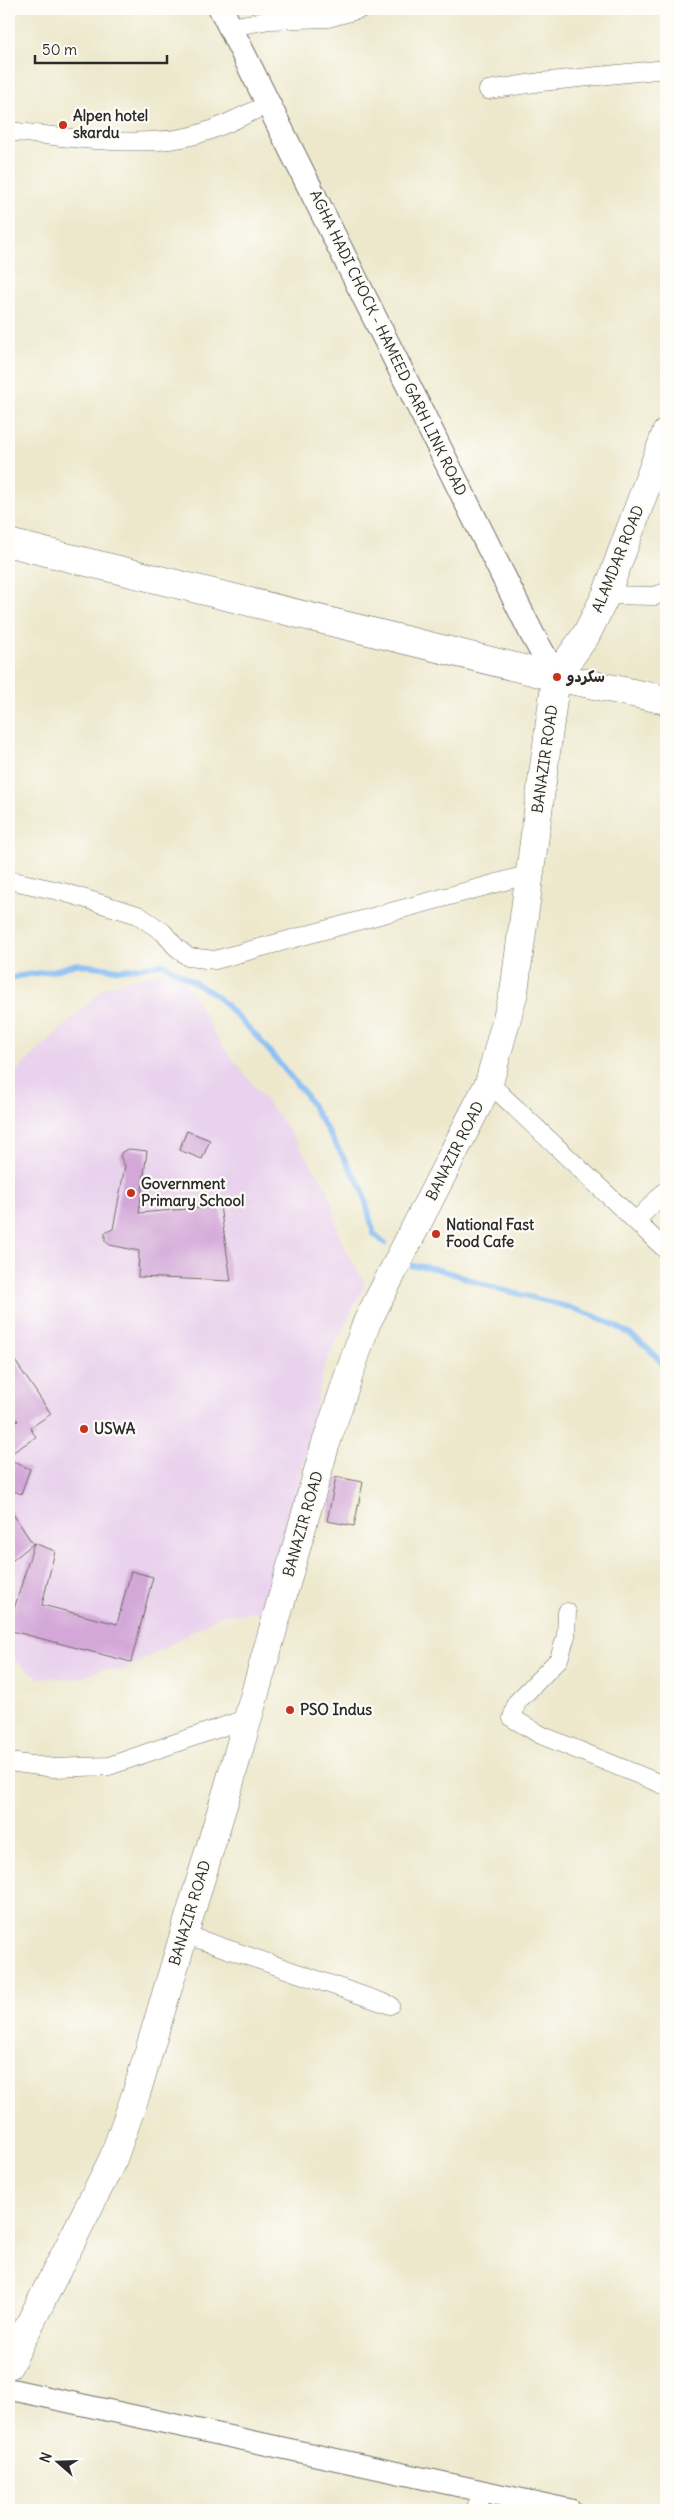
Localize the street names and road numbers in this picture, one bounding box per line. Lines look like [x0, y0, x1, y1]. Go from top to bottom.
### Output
street label: AGHA HADI CHOCK - HAMEED GARH LINK ROAD [306, 187, 471, 499]
street label: ALAMDAR ROAD [587, 502, 648, 615]
street label: BANAZIR ROAD [528, 704, 561, 814]
street label: BANAZIR ROAD [421, 1098, 488, 1204]
street label: BANAZIR ROAD [278, 1469, 327, 1579]
street label: BANAZIR ROAD [165, 1858, 215, 1968]

